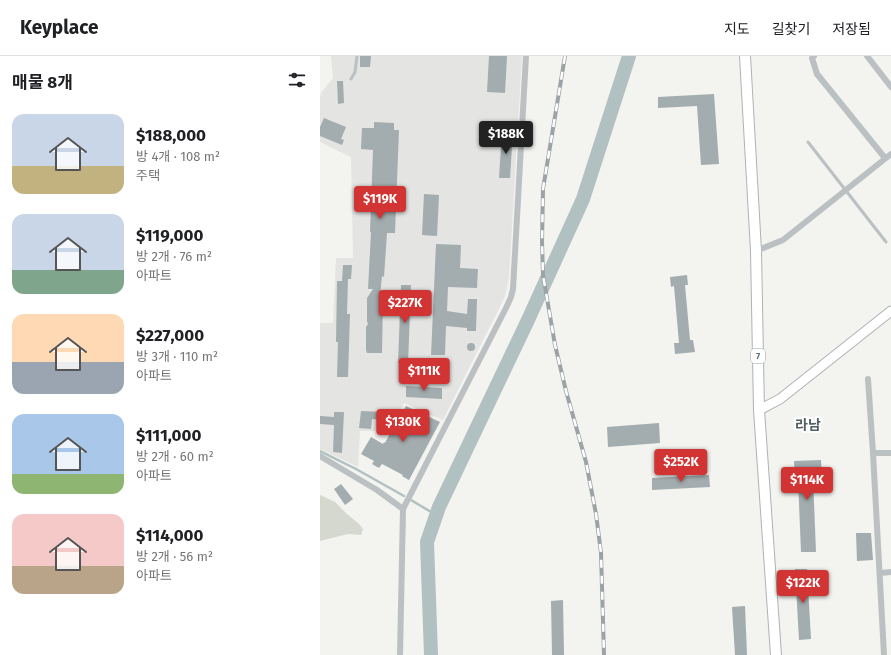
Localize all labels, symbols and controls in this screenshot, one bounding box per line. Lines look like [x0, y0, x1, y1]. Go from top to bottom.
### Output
text: Keyplace [20, 16, 98, 39]
text: 지도 [724, 21, 750, 38]
text: 길찾기 [772, 21, 810, 38]
text: 저장됨 [832, 21, 871, 38]
icon: filters [286, 69, 308, 91]
text: 매물 8개 [12, 72, 73, 93]
pin: $188K [478, 121, 534, 155]
text: $188,000 [136, 125, 206, 146]
text: $188K [488, 126, 524, 141]
icon: home [44, 130, 92, 178]
text: 방 4개 · 108 m² [136, 149, 220, 164]
text: 주택 [136, 168, 160, 183]
pin: $119K [352, 186, 408, 220]
text: $119K [363, 191, 397, 206]
text: $119,000 [136, 225, 203, 246]
icon: home [44, 230, 92, 278]
text: 방 2개 · 76 m² [136, 249, 212, 264]
text: 아파트 [136, 268, 172, 283]
pin: $227K [377, 290, 433, 324]
text: $227K [388, 295, 422, 310]
text: $227,000 [136, 325, 204, 346]
icon: home [44, 330, 92, 378]
text: 방 3개 · 110 m² [136, 349, 218, 364]
road number: 7 [751, 349, 765, 363]
pin: $111K [396, 358, 452, 392]
text: $111K [408, 363, 440, 378]
text: 아파트 [136, 368, 172, 383]
pin: $130K [375, 409, 431, 443]
text: $130K [385, 414, 421, 429]
district label: 라남 [795, 417, 821, 434]
text: $111,000 [136, 425, 201, 446]
icon: home [44, 430, 92, 478]
text: 방 2개 · 60 m² [136, 449, 214, 464]
pin: $252K [653, 449, 709, 483]
text: $252K [663, 454, 699, 469]
pin: $114K [779, 467, 835, 501]
text: 아파트 [136, 468, 172, 483]
text: $114K [790, 472, 824, 487]
text: $114,000 [136, 525, 203, 546]
icon: home [44, 530, 92, 578]
text: 방 2개 · 56 m² [136, 549, 213, 564]
text: 아파트 [136, 568, 172, 583]
pin: $122K [775, 570, 831, 604]
text: $122K [786, 575, 820, 590]

